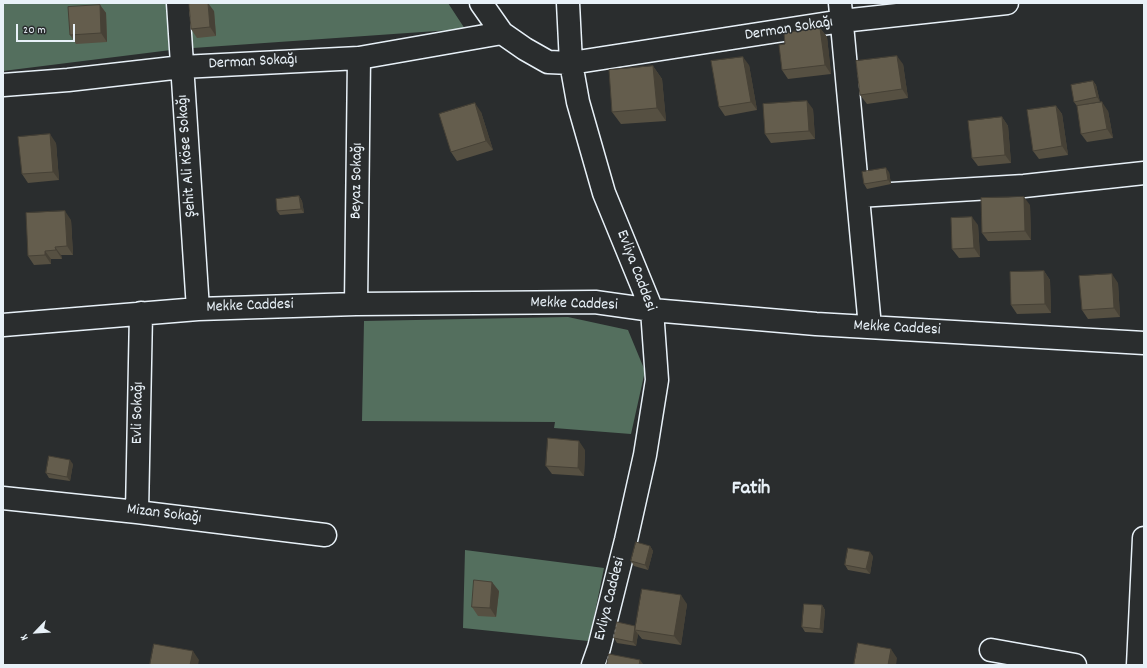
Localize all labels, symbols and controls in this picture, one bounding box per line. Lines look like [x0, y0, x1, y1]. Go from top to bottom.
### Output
street label: Derman Sokağı [744, 14, 834, 46]
scale bar [18, 16, 77, 42]
text: 20 m [23, 22, 46, 39]
street label: Derman Sokağı [208, 51, 298, 75]
street label: Şehit Ali Köse Sokağı [174, 94, 202, 218]
street label: Beyaz Sokağı [348, 143, 368, 219]
street label: Evliya Caddesi [611, 228, 659, 314]
street label: Mekke Caddesi [530, 294, 618, 316]
street label: Mekke Caddesi [206, 296, 294, 318]
street label: Mekke Caddesi [853, 317, 941, 341]
street label: Evli Sokağı [129, 382, 149, 444]
district label: Fatih [732, 478, 770, 502]
street label: Mizan Sokağı [126, 501, 202, 529]
street label: Evliya Caddesi [591, 555, 631, 643]
north arrow [16, 612, 56, 652]
text: K [17, 631, 33, 643]

